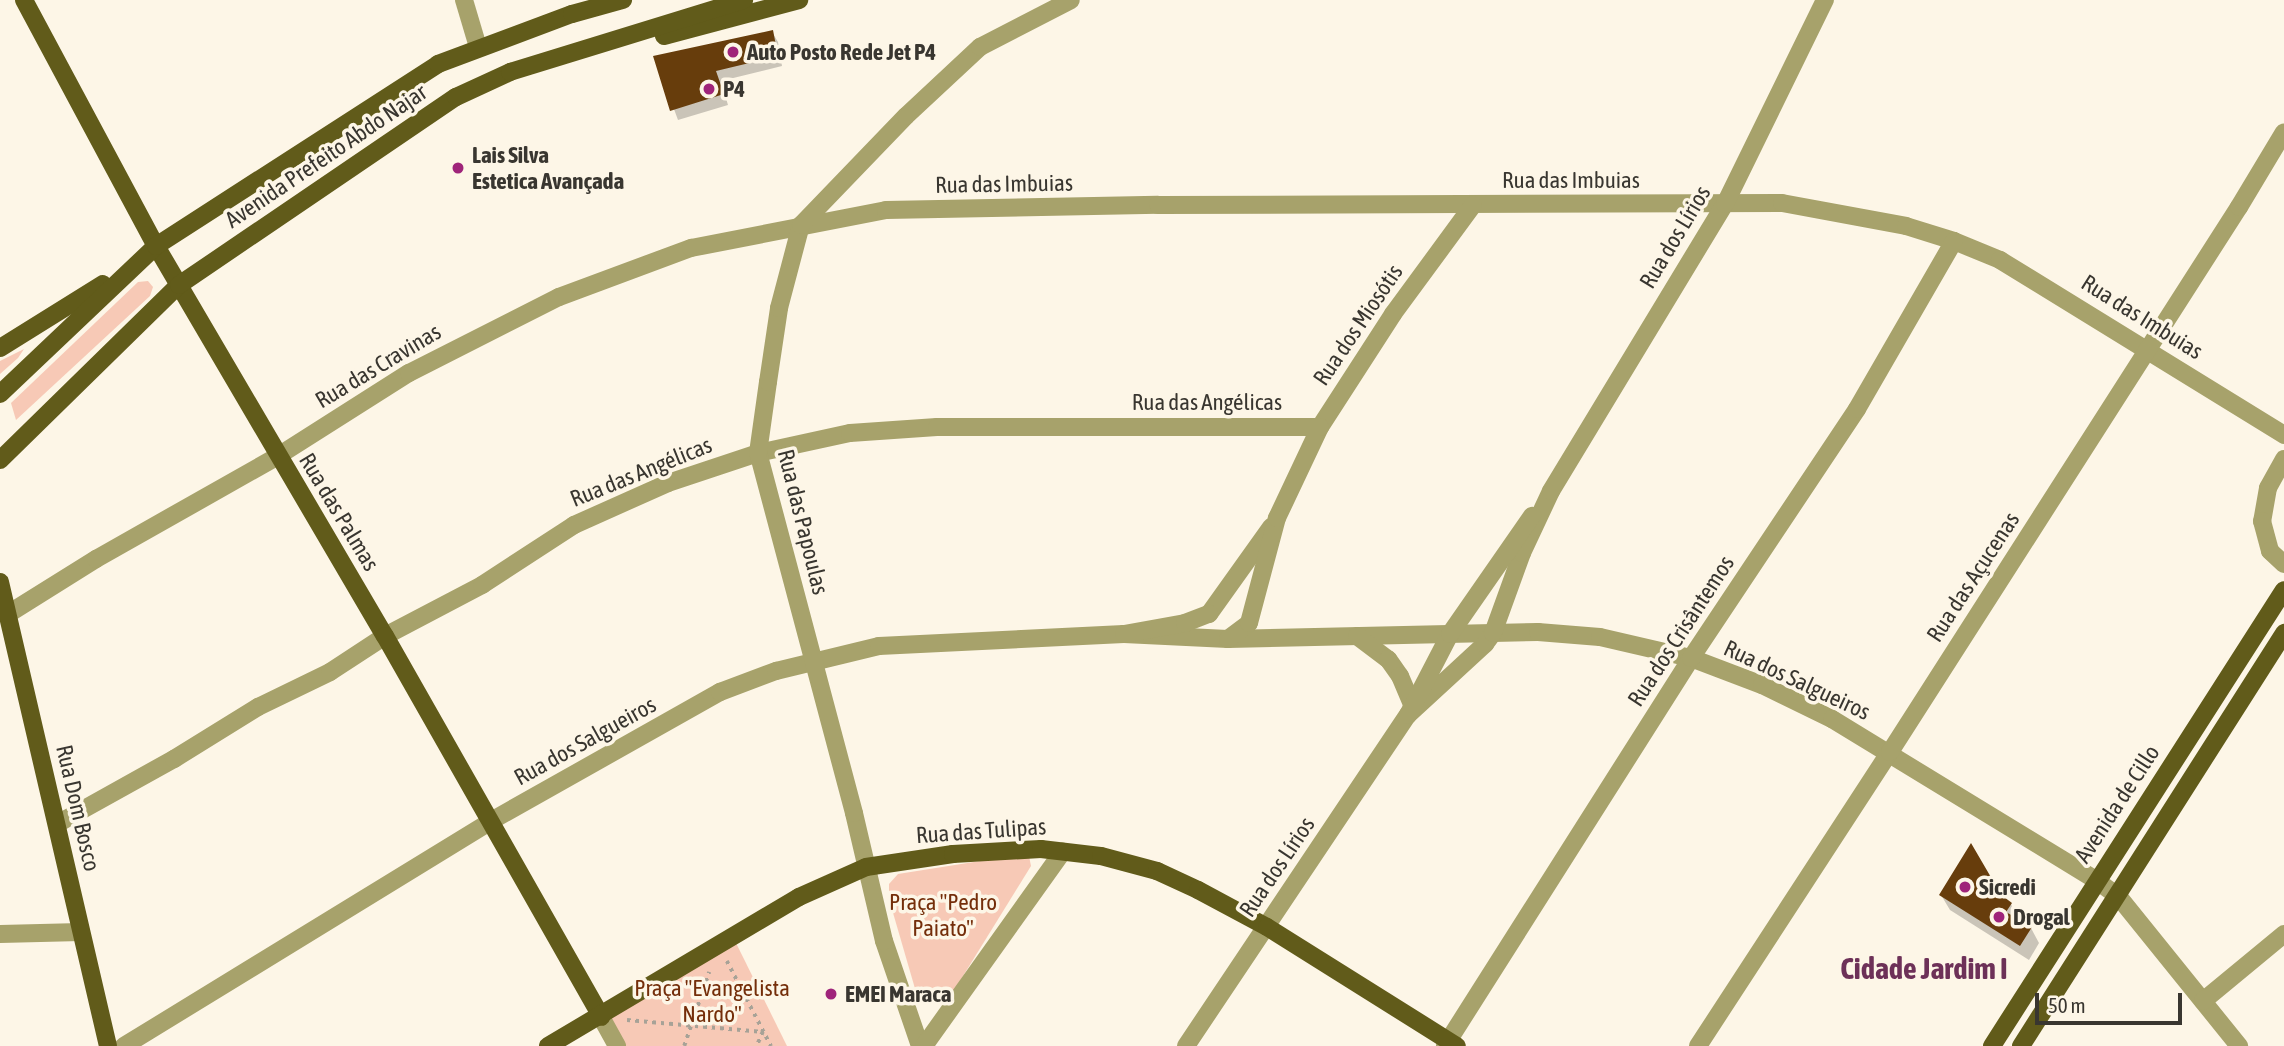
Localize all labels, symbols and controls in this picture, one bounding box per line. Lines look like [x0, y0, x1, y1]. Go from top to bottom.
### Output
place label: Auto Posto Rede Jet P4 [747, 38, 936, 66]
marker: Auto Posto Rede Jet P4 [725, 44, 741, 60]
place label: P4 [723, 75, 745, 103]
street label: Avenida Prefeito Abdo Najar [220, 78, 432, 234]
marker: P4 [701, 81, 717, 97]
place label: Lais Silva Estetica Avançada [472, 141, 624, 195]
marker: Lais Silva Estetica Avançada [450, 160, 466, 176]
street label: Rua das Imbuias [1502, 166, 1640, 194]
street label: Rua das Imbuias [935, 169, 1073, 199]
street label: Rua dos Lírios [1634, 181, 1716, 293]
street label: Rua dos Miosótis [1307, 259, 1409, 391]
street label: Rua das Imbuias [2076, 269, 2208, 365]
street label: Rua das Cravinas [310, 318, 446, 414]
street label: Rua das Angélicas [1132, 388, 1282, 416]
street label: Rua das Angélicas [566, 431, 716, 513]
street label: Rua das Papoulas [772, 447, 834, 597]
street label: Rua das Palmas [293, 448, 385, 576]
street label: Rua das Açucenas [1921, 507, 2025, 647]
street label: Rua dos Crisântemos [1622, 550, 1740, 712]
street label: Rua dos Salgueiros [1720, 634, 1874, 726]
street label: Rua dos Salgueiros [509, 691, 661, 791]
street label: Avenida de Cillo [2069, 740, 2165, 868]
street label: Rua Dom Bosco [50, 742, 106, 874]
street label: Rua dos Lírios [1234, 812, 1320, 922]
street label: Rua das Tulipas [915, 813, 1047, 849]
place label: Sicredi [1979, 873, 2036, 901]
marker: Sicredi [1957, 879, 1973, 895]
park label: Praça "Pedro Paiato" [889, 888, 997, 942]
place label: Drogal [2013, 903, 2070, 931]
marker: Drogal [1991, 909, 2007, 925]
district label: Cidade Jardim I [1840, 950, 2008, 986]
park label: Praça "Evangelista Nardo" [634, 974, 790, 1028]
scale bar [2039, 979, 2186, 1023]
place label: EMEI Maraca [845, 980, 951, 1008]
marker: EMEI Maraca [823, 986, 839, 1002]
text: 50 m [2048, 993, 2086, 1017]

